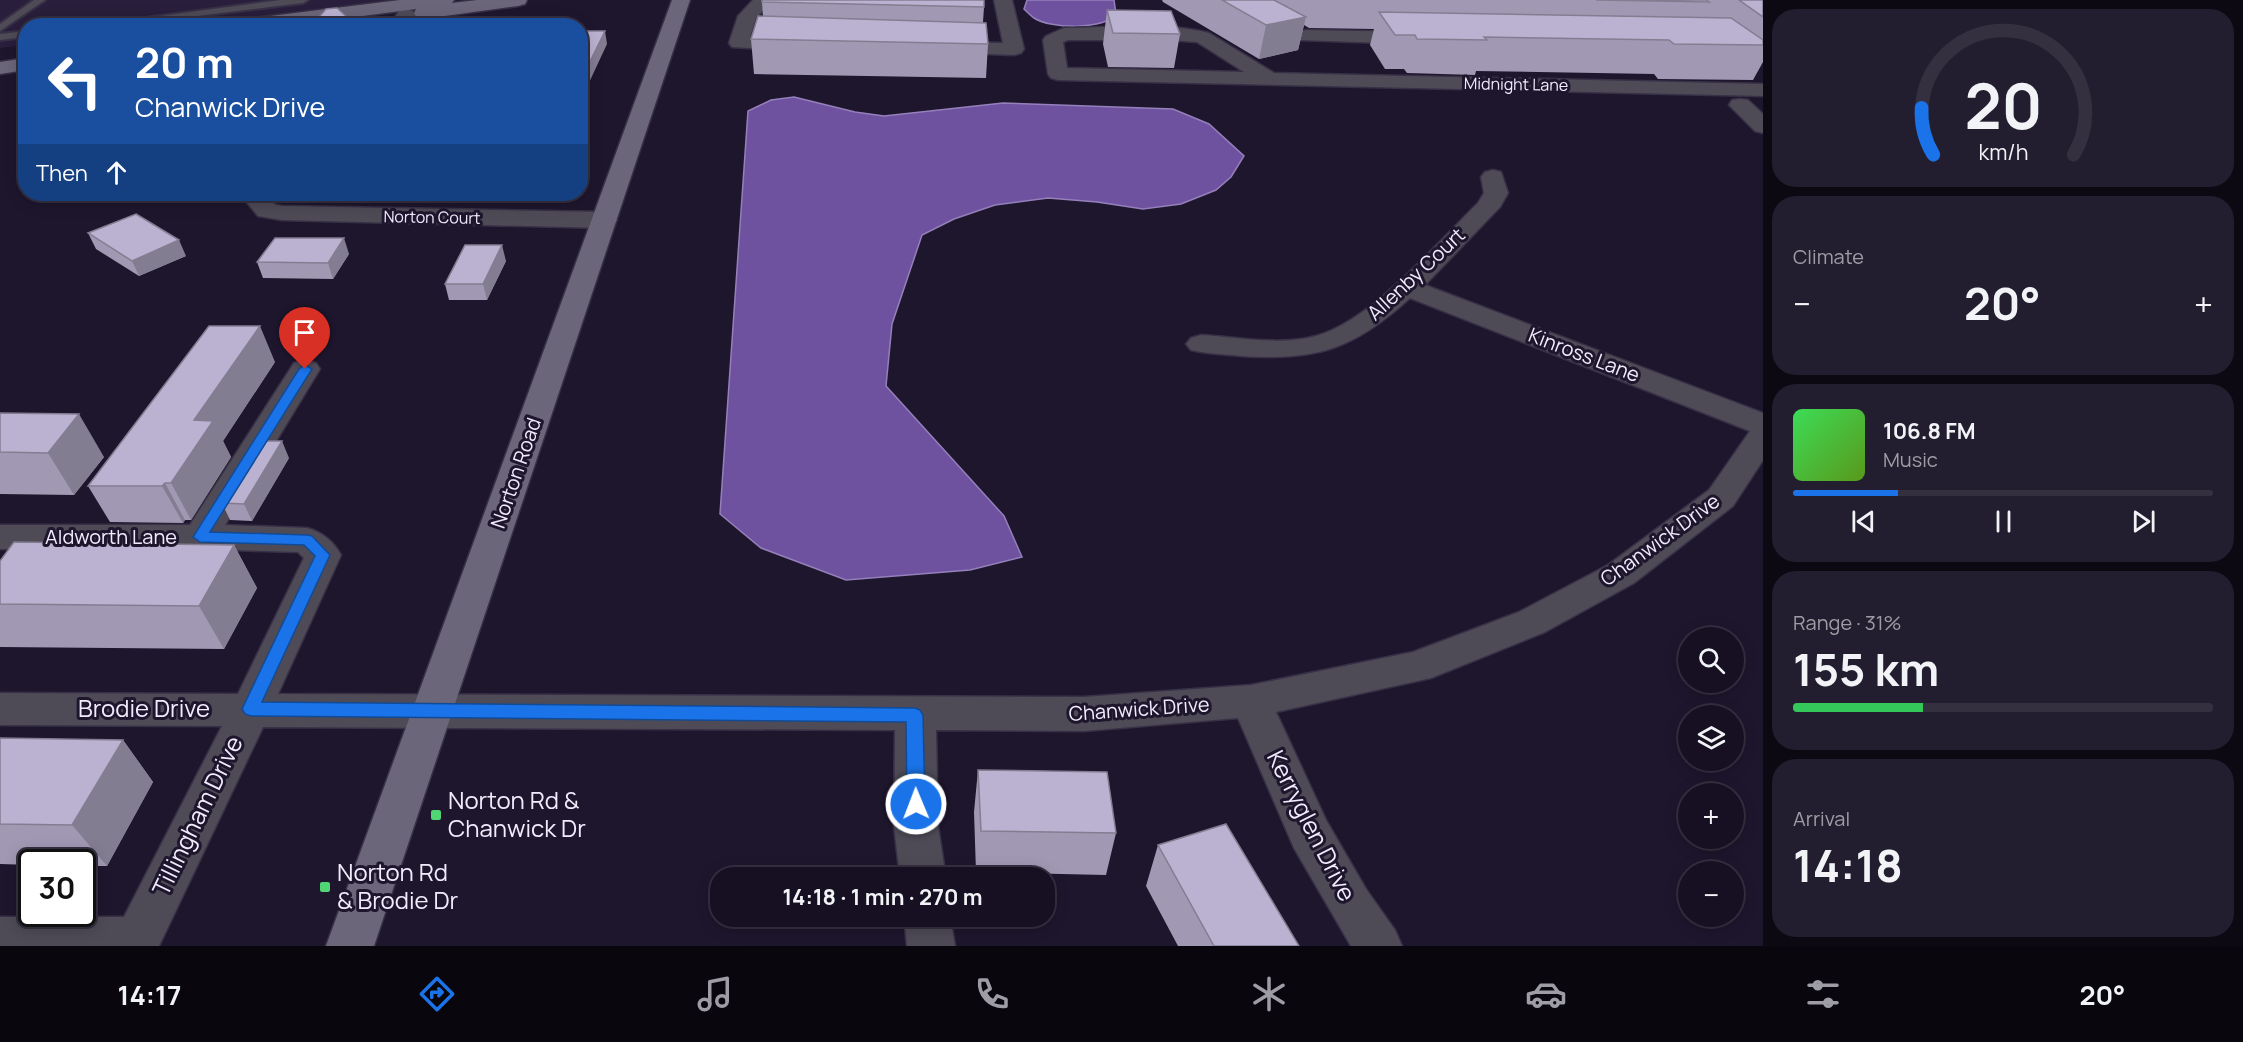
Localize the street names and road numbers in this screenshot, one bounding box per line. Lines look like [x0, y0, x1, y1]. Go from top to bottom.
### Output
street label: Midnight Lane [1464, 72, 1568, 96]
street label: Norton Court [383, 205, 481, 229]
street label: Allenby Court [1361, 221, 1470, 326]
street label: Kinross Lane [1525, 321, 1644, 388]
street label: Norton Road [484, 414, 547, 532]
street label: Chanwick Drive [1595, 487, 1725, 592]
street label: Aldworth Lane [45, 523, 177, 550]
street label: Chanwick Drive [1068, 690, 1210, 727]
street label: Brodie Drive [78, 691, 210, 724]
street label: Tillingham Drive [144, 730, 250, 901]
street label: Kerryglen Drive [1260, 744, 1365, 907]

